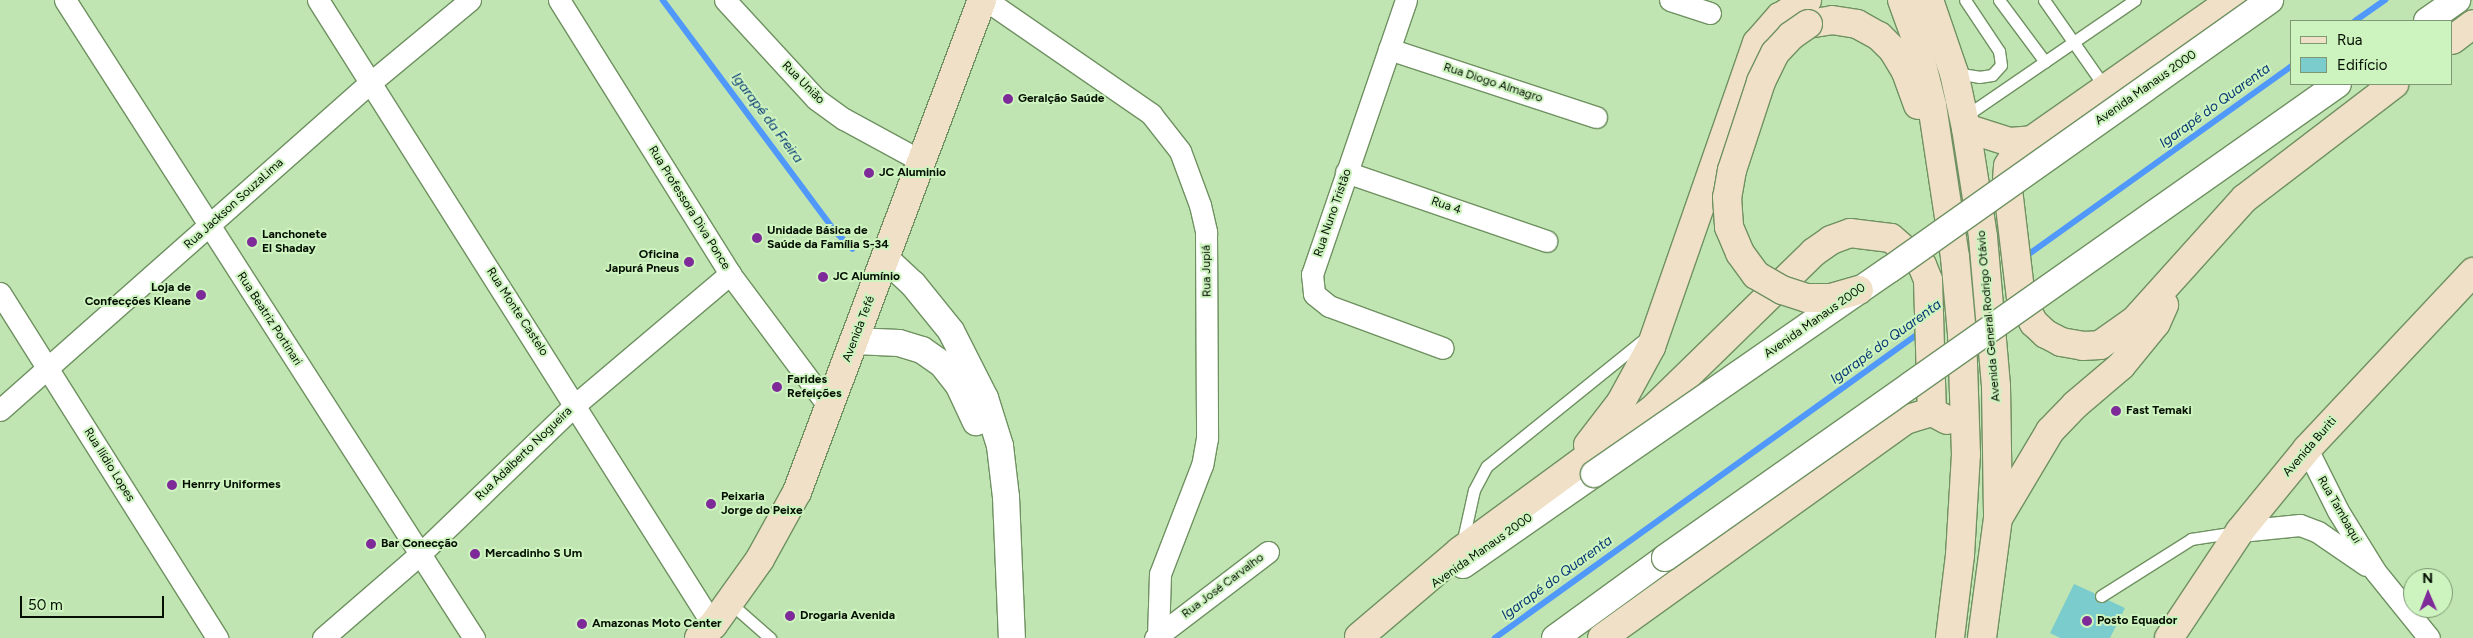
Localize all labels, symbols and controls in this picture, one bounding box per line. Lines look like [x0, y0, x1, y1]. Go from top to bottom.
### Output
legend [2290, 20, 2453, 85]
text: Rua [2337, 31, 2362, 49]
street label: Avenida Manaus 2000 [2093, 48, 2199, 128]
text: Edifício [2337, 56, 2387, 74]
street label: Rua União [779, 59, 827, 107]
street label: Rua Diogo Almagro [1442, 60, 1544, 106]
water label: Igarapé do Quarenta [2156, 60, 2274, 152]
water label: Igarapé da Freira [728, 70, 806, 166]
place label: Geralção Saúde [1018, 92, 1104, 106]
marker: Geralção Saúde [1002, 93, 1014, 105]
street label: Rua Professora Diva Ponce [645, 143, 733, 273]
street label: Rua Jackson SouzaLima [181, 156, 287, 252]
place label: JC Aluminio [879, 166, 946, 180]
marker: JC Aluminio [863, 167, 875, 179]
street label: Rua Nuno Tristão [1311, 167, 1355, 259]
street label: Rua 4 [1429, 194, 1463, 218]
place label: Unidade Básica de Saúde da Família S-34 [767, 224, 889, 252]
place label: Lanchonete El Shaday [262, 228, 327, 256]
street label: Avenida General Rodrigo Otávio [1974, 230, 2004, 402]
marker: Unidade Básica de Saúde da Família S-34 [751, 232, 763, 244]
marker: Lanchonete El Shaday [246, 236, 258, 248]
street label: Rua Jupiá [1199, 245, 1215, 297]
place label: Oficina Japurá Pneus [605, 248, 679, 276]
marker: Oficina Japurá Pneus [683, 256, 695, 268]
street label: Rua Monte Castelo [483, 265, 551, 359]
street label: Rua Beatriz Portinari [233, 270, 305, 368]
place label: JC Alumínio [833, 270, 900, 284]
marker: JC Alumínio [817, 271, 829, 283]
place label: Loja de Confecções Kleane [85, 281, 191, 309]
street label: Avenida Manaus 2000 [1762, 281, 1868, 361]
marker: Loja de Confecções Kleane [195, 289, 207, 301]
street label: Avenida Tefé [840, 294, 878, 364]
water label: Igarapé do Quarenta [1827, 296, 1945, 388]
place label: Farides Refeições [787, 373, 842, 401]
marker: Farides Refeições [771, 381, 783, 393]
street label: Rua Adalberto Nogueira [473, 404, 575, 504]
place label: Fast Temaki [2126, 404, 2192, 418]
marker: Fast Temaki [2110, 405, 2122, 417]
street label: Avenida Buriti [2280, 414, 2340, 480]
street label: Rua Ilídio Lopes [81, 426, 137, 504]
street label: Rua Tambaqui [2314, 474, 2364, 546]
place label: Henrry Uniformes [182, 478, 281, 492]
marker: Henrry Uniformes [166, 479, 178, 491]
place label: Peixaria Jorge do Peixe [721, 490, 803, 518]
marker: Peixaria Jorge do Peixe [705, 498, 717, 510]
street label: Avenida Manaus 2000 [1429, 511, 1535, 591]
water label: Igarapé do Quarenta [1498, 532, 1616, 624]
place label: Bar Conecção [381, 537, 458, 551]
marker: Bar Conecção [365, 538, 377, 550]
place label: Mercadinho S Um [485, 547, 582, 561]
marker: Mercadinho S Um [469, 548, 481, 560]
street label: Rua José Carvalho [1179, 550, 1267, 622]
north arrow [2403, 568, 2453, 618]
text: N [2422, 570, 2433, 587]
scale bar [22, 586, 166, 618]
text: 50 m [28, 596, 63, 614]
place label: Drogaria Avenida [800, 609, 895, 623]
marker: Drogaria Avenida [784, 610, 796, 622]
place label: Posto Equador [2097, 614, 2177, 628]
marker: Posto Equador [2081, 615, 2093, 627]
place label: Amazonas Moto Center [592, 617, 722, 631]
marker: Amazonas Moto Center [576, 618, 588, 630]

